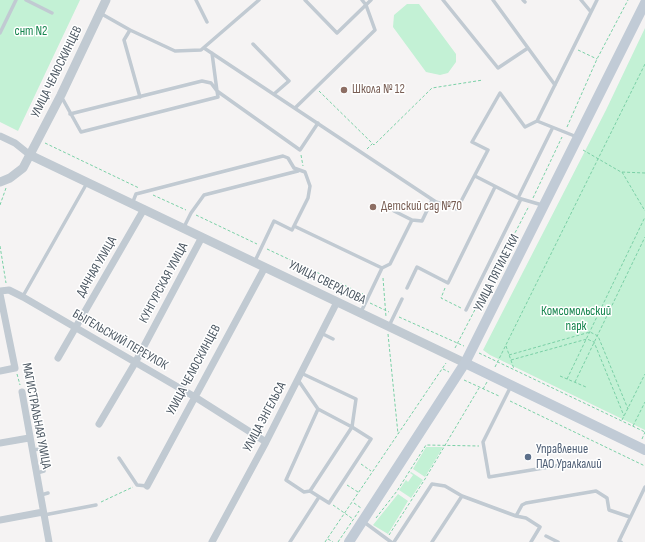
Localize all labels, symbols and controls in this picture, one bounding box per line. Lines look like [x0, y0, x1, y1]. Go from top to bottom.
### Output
park label: снт N2 [15, 24, 47, 40]
street label: УЛИЦА ЧЕЛЮСКИНЦЕВ [28, 24, 86, 120]
place label: Школа № 12 [352, 82, 405, 98]
marker: Школа № 12 [339, 85, 349, 95]
place label: Детский сад №70 [381, 199, 462, 215]
marker: Детский сад №70 [368, 202, 378, 212]
street label: УЛИЦА ПЯТИЛЕТКИ [471, 232, 523, 314]
street label: ДАЧНАЯ УЛИЦА [73, 234, 121, 300]
street label: КУНГУРСКАЯ УЛИЦА [136, 240, 192, 326]
street label: УЛИЦА СВЕРДЛОВА [286, 258, 368, 308]
park label: Комсомольский парк [541, 304, 611, 335]
street label: БЫГЕЛЬСКИЙ ПЕРЕУЛОК [70, 306, 170, 374]
street label: УЛИЦА ЧЕЛЮСКИНЦЕВ [164, 322, 224, 418]
street label: МАГИСТРАЛЬНАЯ УЛИЦА [18, 362, 54, 470]
street label: УЛИЦА ЭНГЕЛЬСА [240, 379, 290, 455]
place label: Управление ПАО Уралкалий [536, 442, 602, 473]
marker: Управление ПАО Уралкалий [523, 452, 533, 462]

